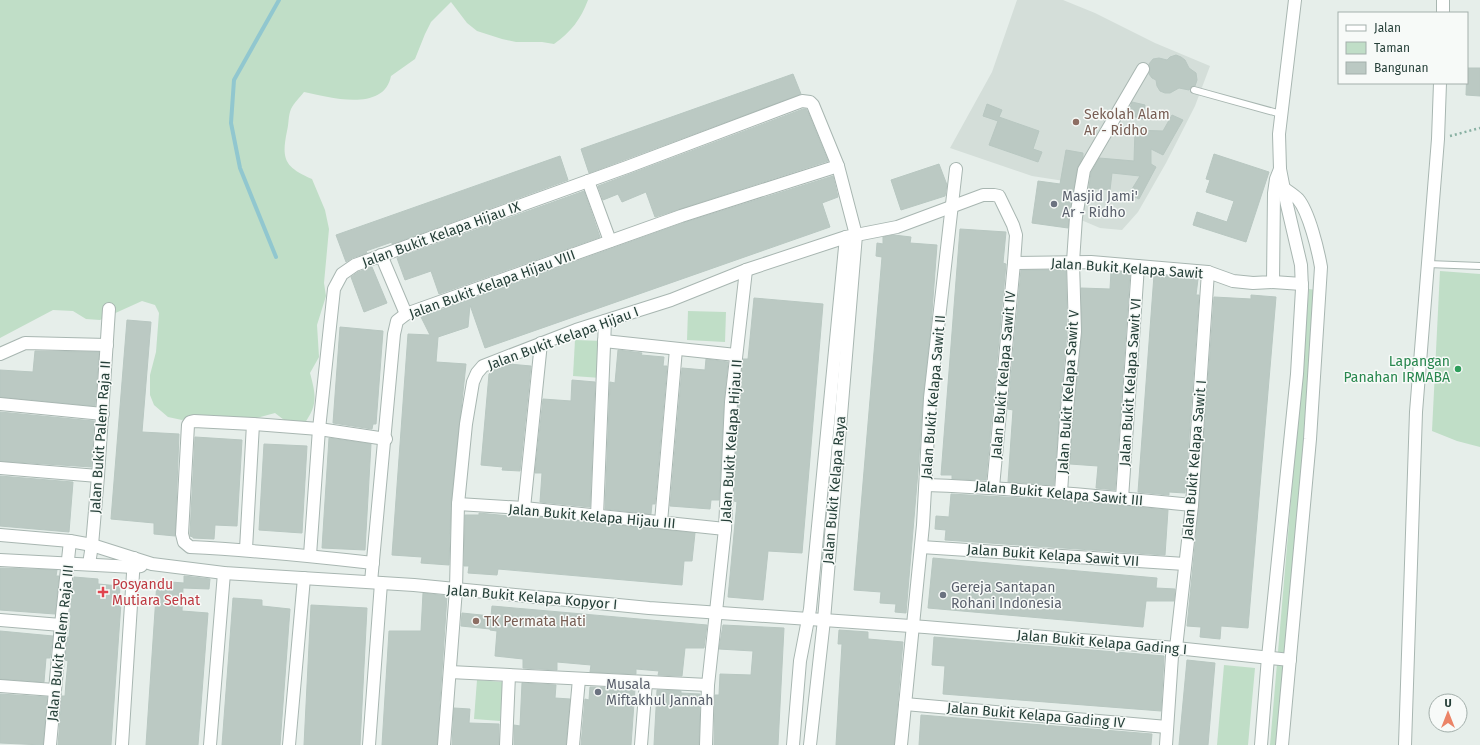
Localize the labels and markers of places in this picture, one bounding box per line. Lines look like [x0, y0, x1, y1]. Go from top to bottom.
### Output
place label: Sekolah Alam Ar - Ridho [1084, 106, 1170, 139]
marker: Sekolah Alam Ar - Ridho [1071, 117, 1081, 127]
place label: Masjid Jami' Ar - Ridho [1062, 188, 1138, 221]
marker: Masjid Jami' Ar - Ridho [1049, 199, 1059, 209]
place label: Lapangan Panahan IRMABA [1343, 353, 1450, 386]
marker: Lapangan Panahan IRMABA [1453, 364, 1463, 374]
place label: Posyandu Mutiara Sehat [112, 576, 201, 609]
place label: Gereja Santapan Rohani Indonesia [951, 579, 1062, 612]
marker: Posyandu Mutiara Sehat [97, 586, 109, 598]
marker: Gereja Santapan Rohani Indonesia [938, 590, 948, 600]
place label: TK Permata Hati [484, 613, 586, 630]
marker: TK Permata Hati [471, 616, 481, 626]
place label: Musala Miftakhul Jannah [606, 676, 714, 709]
marker: Musala Miftakhul Jannah [593, 687, 603, 697]

